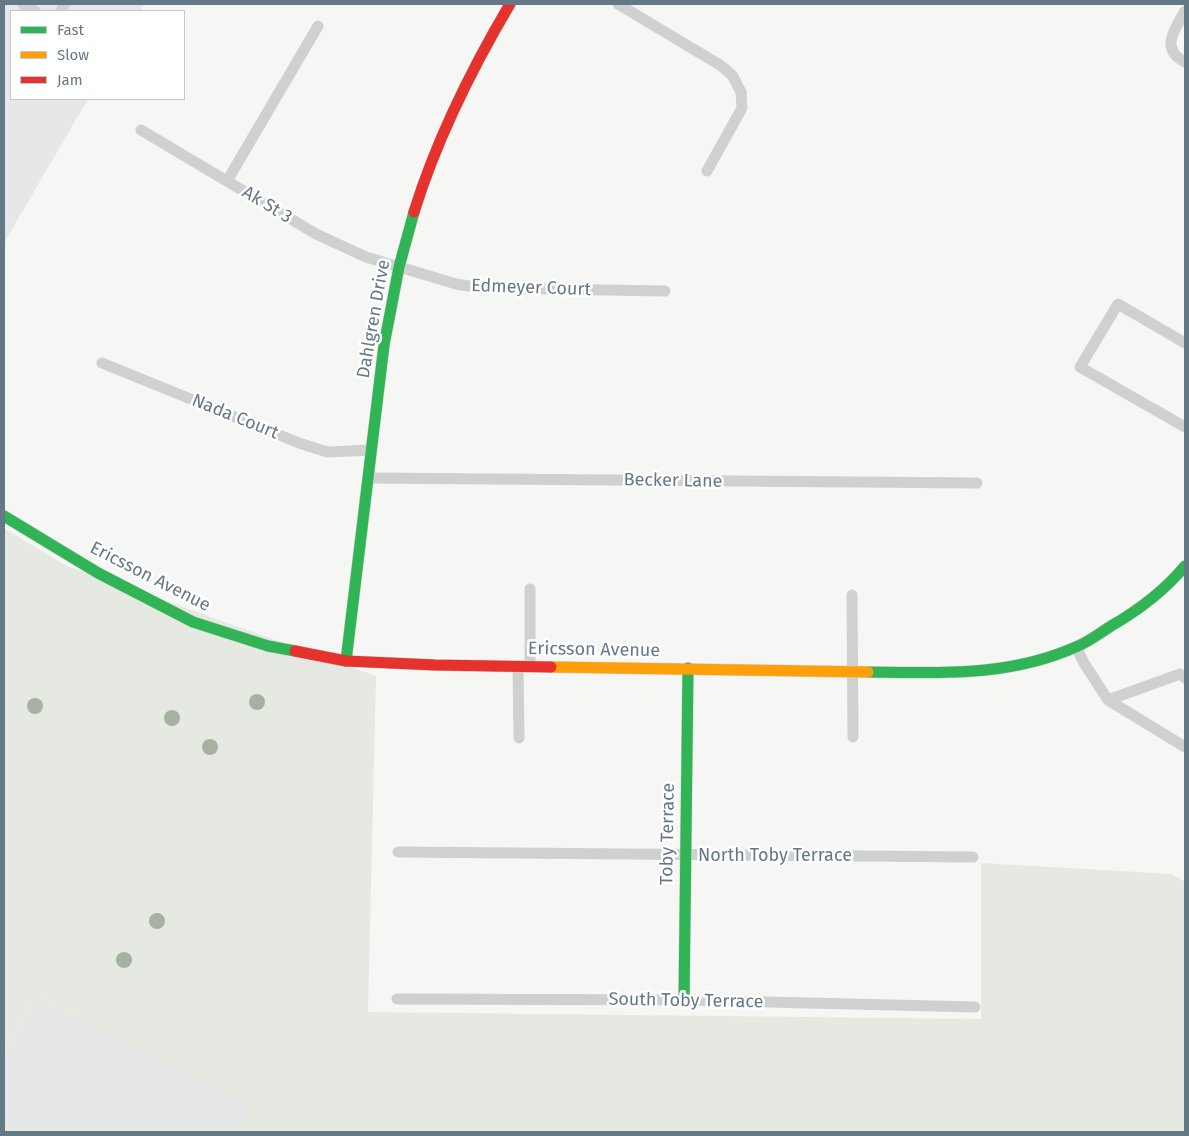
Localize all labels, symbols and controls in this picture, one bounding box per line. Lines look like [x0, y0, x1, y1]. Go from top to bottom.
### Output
legend [10, 10, 185, 100]
text: Fast [57, 21, 84, 39]
text: Slow [57, 46, 89, 64]
text: Jam [57, 71, 83, 89]
street label: Ak St 3 [238, 182, 296, 228]
street label: Dahlgren Drive [353, 258, 395, 380]
street label: Edmeyer Court [471, 275, 591, 301]
street label: Nada Court [189, 390, 281, 444]
street label: Becker Lane [623, 469, 723, 493]
street label: Ericsson Avenue [86, 537, 214, 617]
street label: Ericsson Avenue [528, 638, 660, 662]
street label: Toby Terrace [656, 783, 680, 885]
street label: North Toby Terrace [698, 845, 852, 867]
street label: South Toby Terrace [608, 989, 764, 1013]

